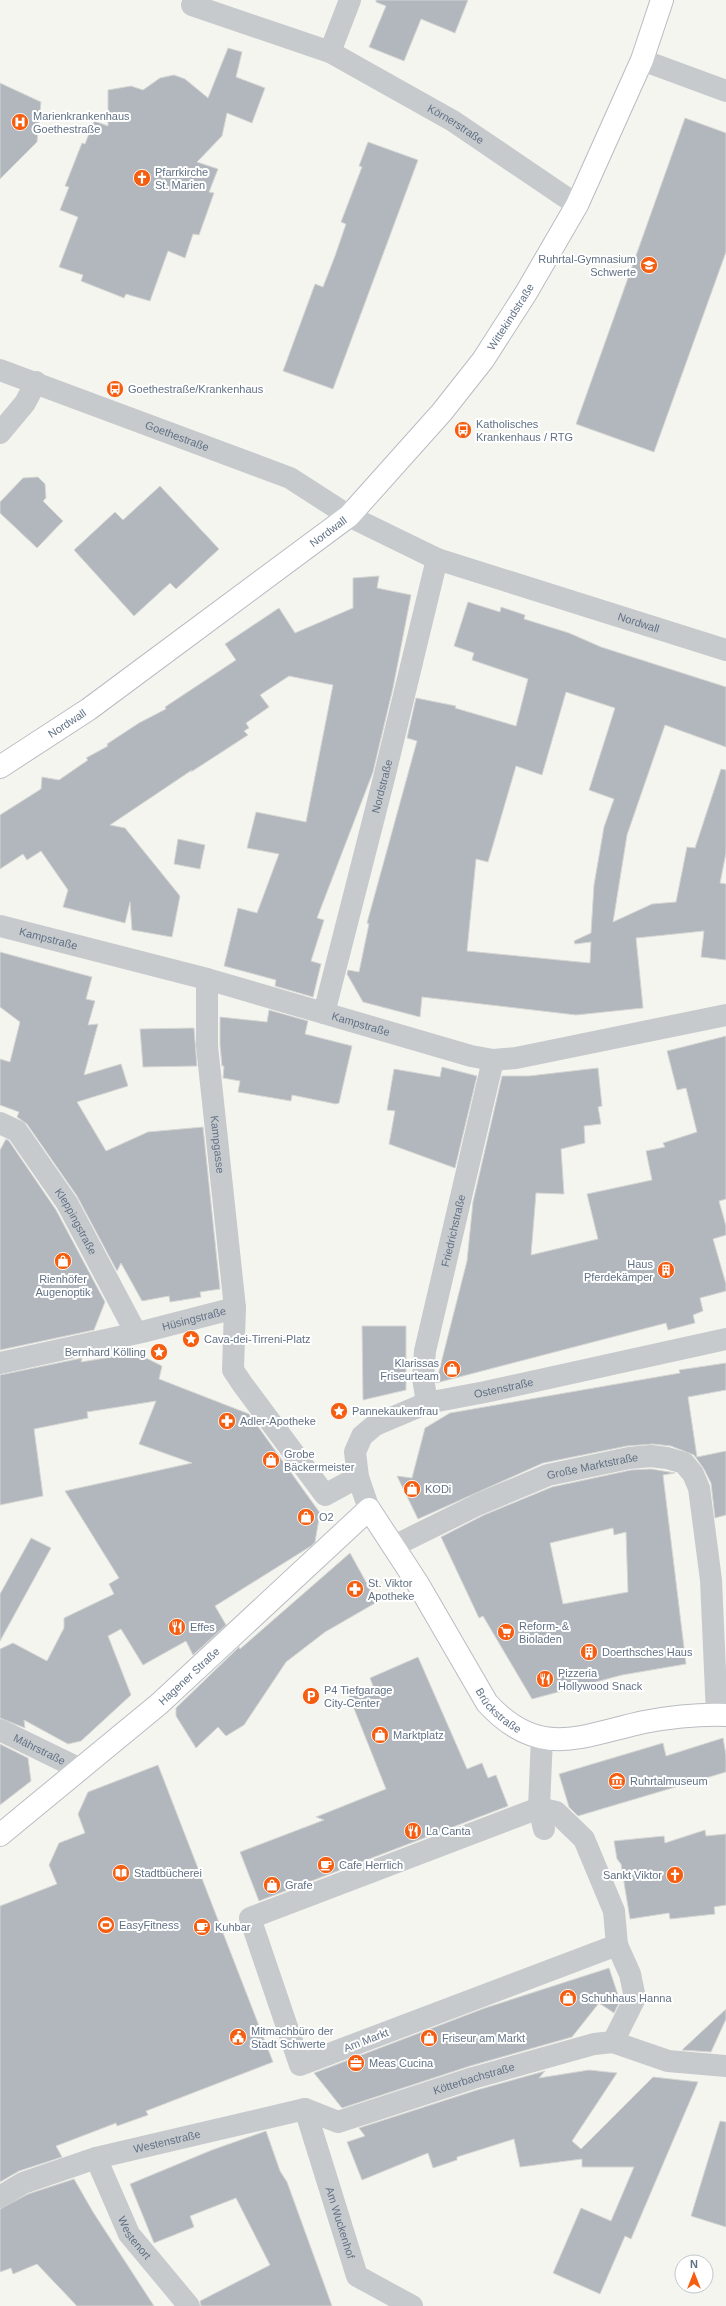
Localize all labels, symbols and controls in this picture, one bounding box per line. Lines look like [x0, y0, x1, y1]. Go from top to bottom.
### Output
street label: Körnerstraße [425, 102, 486, 146]
place label: Marienkrankenhaus Goethestraße [33, 110, 130, 135]
hospital icon: Marienkrankenhaus Goethestraße [10, 112, 30, 132]
place label: Pfarrkirche St. Marien [155, 166, 208, 191]
church icon: Pfarrkirche St. Marien [132, 168, 152, 188]
place label: Ruhrtal-Gymnasium Schwerte [538, 253, 636, 278]
school or university icon: Ruhrtal-Gymnasium Schwerte [639, 255, 659, 275]
street label: Wittekindstraße [485, 281, 536, 352]
bus stop icon: Goethestraße/Krankenhaus [105, 379, 125, 399]
place label: Goethestraße/Krankenhaus [128, 383, 264, 395]
place label: Katholisches Krankenhaus / RTG [476, 418, 573, 443]
street label: Goethestraße [143, 419, 211, 453]
bus stop icon: Katholisches Krankenhaus / RTG [453, 420, 473, 440]
street label: Nordwall [307, 514, 349, 549]
street label: Nordwall [616, 610, 661, 635]
street label: Nordwall [46, 707, 88, 740]
street label: Nordstraße [369, 758, 394, 814]
street label: Kampstraße [18, 925, 79, 952]
street label: Kampstraße [330, 1010, 391, 1038]
street label: Kampgasse [208, 1115, 227, 1174]
street label: Kleppingstraße [53, 1186, 99, 1257]
street label: Friedrichstraße [439, 1193, 467, 1268]
shop icon: Rienhöfer Augenoptik [53, 1251, 73, 1271]
place label: Haus Pferdekämper [584, 1258, 653, 1283]
building icon: Haus Pferdekämper [656, 1260, 676, 1280]
place label: Rienhöfer Augenoptik [35, 1273, 91, 1298]
street label: Hüsingstraße [161, 1305, 227, 1333]
place icon: Cava-dei-Tirreni-Platz [181, 1329, 201, 1349]
place label: Cava-dei-Tirreni-Platz [204, 1333, 311, 1345]
place icon: Bernhard Kölling [149, 1342, 169, 1362]
place label: Bernhard Kölling [65, 1346, 146, 1358]
place label: Klarissas Friseurteam [380, 1357, 439, 1382]
shop icon: Klarissas Friseurteam [442, 1359, 462, 1379]
street label: Ostenstraße [473, 1376, 534, 1400]
place icon: Pannekaukenfrau [329, 1401, 349, 1421]
place label: Pannekaukenfrau [352, 1405, 438, 1417]
pharmacy icon: Adler-Apotheke [217, 1411, 237, 1431]
place label: Adler-Apotheke [240, 1415, 316, 1427]
place label: Grobe Bäckermeister [284, 1448, 355, 1473]
shop icon: Grobe Bäckermeister [261, 1450, 281, 1470]
street label: Große Marktstraße [546, 1451, 639, 1481]
shop icon: KODi [402, 1479, 422, 1499]
place label: KODi [425, 1483, 451, 1495]
shop icon: O2 [296, 1507, 316, 1527]
place label: O2 [319, 1511, 334, 1523]
place label: St. Viktor Apotheke [368, 1577, 414, 1602]
pharmacy icon: St. Viktor Apotheke [345, 1579, 365, 1599]
restaurant icon: Effes [167, 1617, 187, 1637]
place label: Reform- & Bioladen [519, 1620, 570, 1645]
place label: Effes [190, 1621, 215, 1633]
supermarket icon: Reform- & Bioladen [496, 1622, 516, 1642]
building icon: Doerthsches Haus [579, 1642, 599, 1662]
street label: Hagener Straße [156, 1645, 222, 1707]
place label: Doerthsches Haus [602, 1646, 693, 1658]
place label: Pizzeria Hollywood Snack [558, 1667, 643, 1692]
restaurant icon: Pizzeria Hollywood Snack [535, 1669, 555, 1689]
place label: P4 Tiefgarage City-Center [324, 1684, 393, 1709]
parking icon: P4 Tiefgarage City-Center [301, 1686, 321, 1706]
street label: Brückstraße [474, 1686, 523, 1735]
shop icon: Marktplatz [370, 1725, 390, 1745]
place label: Marktplatz [393, 1729, 444, 1741]
street label: Mährstraße [12, 1732, 67, 1767]
museum icon: Ruhrtalmuseum [607, 1771, 627, 1791]
place label: Ruhrtalmuseum [630, 1775, 708, 1787]
restaurant icon: La Canta [403, 1821, 423, 1841]
place label: La Canta [426, 1825, 472, 1837]
cafe icon: Cafe Herrlich [316, 1855, 336, 1875]
place label: Cafe Herrlich [339, 1859, 403, 1871]
library icon: Stadtbücherei [111, 1863, 131, 1883]
church icon: Sankt Viktor [665, 1865, 685, 1885]
place label: Stadtbücherei [134, 1867, 202, 1879]
place label: Sankt Viktor [603, 1869, 662, 1881]
shop icon: Grafe [262, 1875, 282, 1895]
place label: Grafe [285, 1879, 313, 1891]
sports icon: EasyFitness [96, 1915, 116, 1935]
cafe icon: Kuhbar [192, 1917, 212, 1937]
place label: EasyFitness [119, 1919, 179, 1931]
place label: Kuhbar [215, 1921, 251, 1933]
shop icon: Schuhhaus Hanna [558, 1988, 578, 2008]
place label: Schuhhaus Hanna [581, 1992, 672, 2004]
place label: Mitmachbüro der Stadt Schwerte [251, 2025, 334, 2050]
street label: Am Markt [342, 2026, 390, 2054]
public building icon: Mitmachbüro der Stadt Schwerte [228, 2027, 248, 2047]
shop icon: Friseur am Markt [419, 2028, 439, 2048]
place label: Friseur am Markt [442, 2032, 525, 2044]
office icon: Meas Cucina [346, 2053, 366, 2073]
place label: Meas Cucina [369, 2057, 434, 2069]
street label: Kötterbachstraße [432, 2061, 516, 2097]
street label: Westenstraße [132, 2128, 202, 2155]
street label: Am Wuckenhof [324, 2185, 357, 2261]
street label: Westenort [116, 2214, 154, 2262]
north arrow [674, 2254, 714, 2294]
text: N [690, 2258, 698, 2270]

